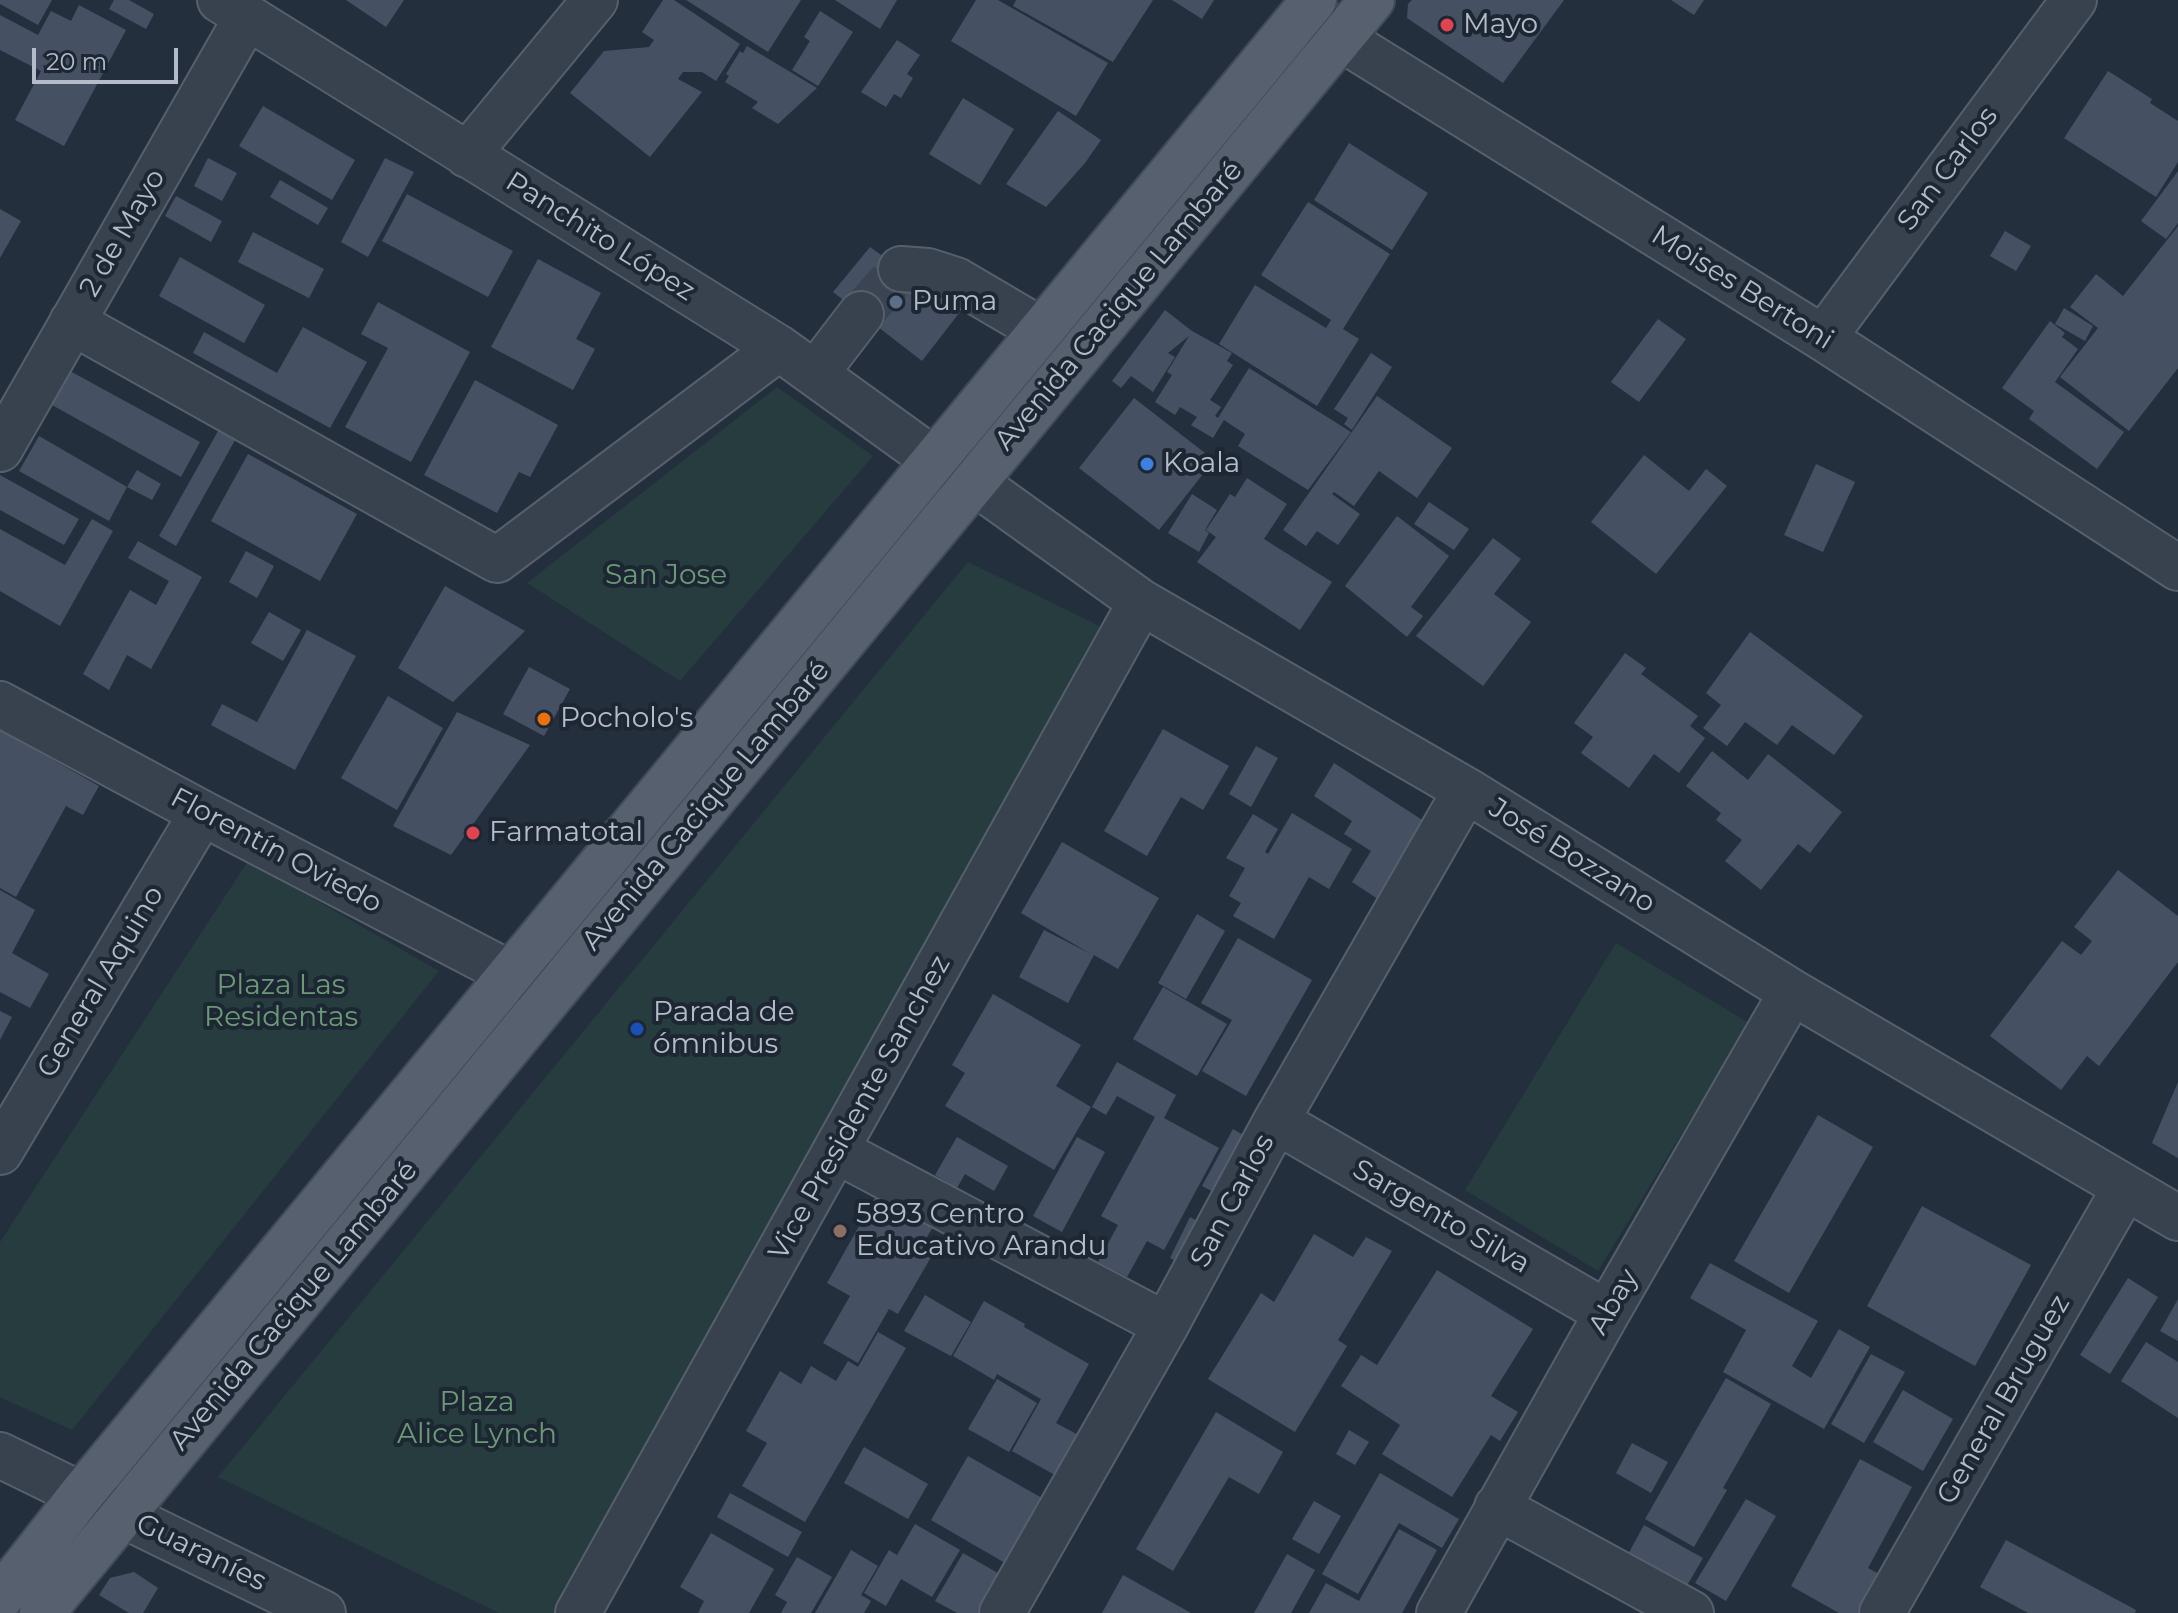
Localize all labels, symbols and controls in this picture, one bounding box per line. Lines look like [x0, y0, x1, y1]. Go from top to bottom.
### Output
place label: Mayo [1463, 8, 1538, 42]
marker: Mayo [1438, 16, 1456, 34]
scale bar [36, 32, 182, 82]
text: 20 m [46, 47, 107, 76]
street label: San Carlos [1891, 101, 2005, 237]
street label: Avenida Cacique Lambaré [988, 154, 1250, 458]
street label: 2 de Mayo [73, 163, 173, 303]
street label: Panchito López [499, 165, 701, 309]
street label: Moises Bertoni [1645, 219, 1839, 357]
place label: Puma [912, 285, 997, 319]
marker: Puma [887, 293, 905, 311]
place label: Koala [1163, 447, 1240, 481]
marker: Koala [1138, 455, 1156, 473]
park label: San Jose [605, 559, 727, 593]
street label: Avenida Cacique Lambaré [575, 654, 837, 958]
place label: Pocholo's [560, 702, 693, 736]
marker: Pocholo's [535, 710, 553, 728]
street label: Florentín Oviedo [165, 781, 387, 921]
street label: José Bozzano [1483, 792, 1661, 920]
place label: Farmatotal [489, 816, 643, 850]
marker: Farmatotal [464, 824, 482, 842]
street label: General Aquino [31, 880, 171, 1084]
street label: Vice Presidente Sanchez [762, 950, 958, 1266]
park label: Plaza Las Residentas [204, 969, 358, 1035]
place label: Parada de ómnibus [653, 996, 795, 1062]
marker: Parada de ómnibus [628, 1020, 646, 1038]
street label: San Carlos [1184, 1129, 1282, 1273]
street label: Sargento Silva [1347, 1153, 1535, 1281]
street label: Avenida Cacique Lambaré [163, 1154, 425, 1458]
place label: 5893 Centro Educativo Arandu [856, 1198, 1107, 1264]
marker: 5893 Centro Educativo Arandu [831, 1222, 849, 1240]
street label: Abay [1582, 1263, 1646, 1341]
street label: General Bruguez [1930, 1289, 2078, 1511]
park label: Plaza Alice Lynch [397, 1386, 557, 1452]
street label: Guaraníes [130, 1507, 272, 1599]

